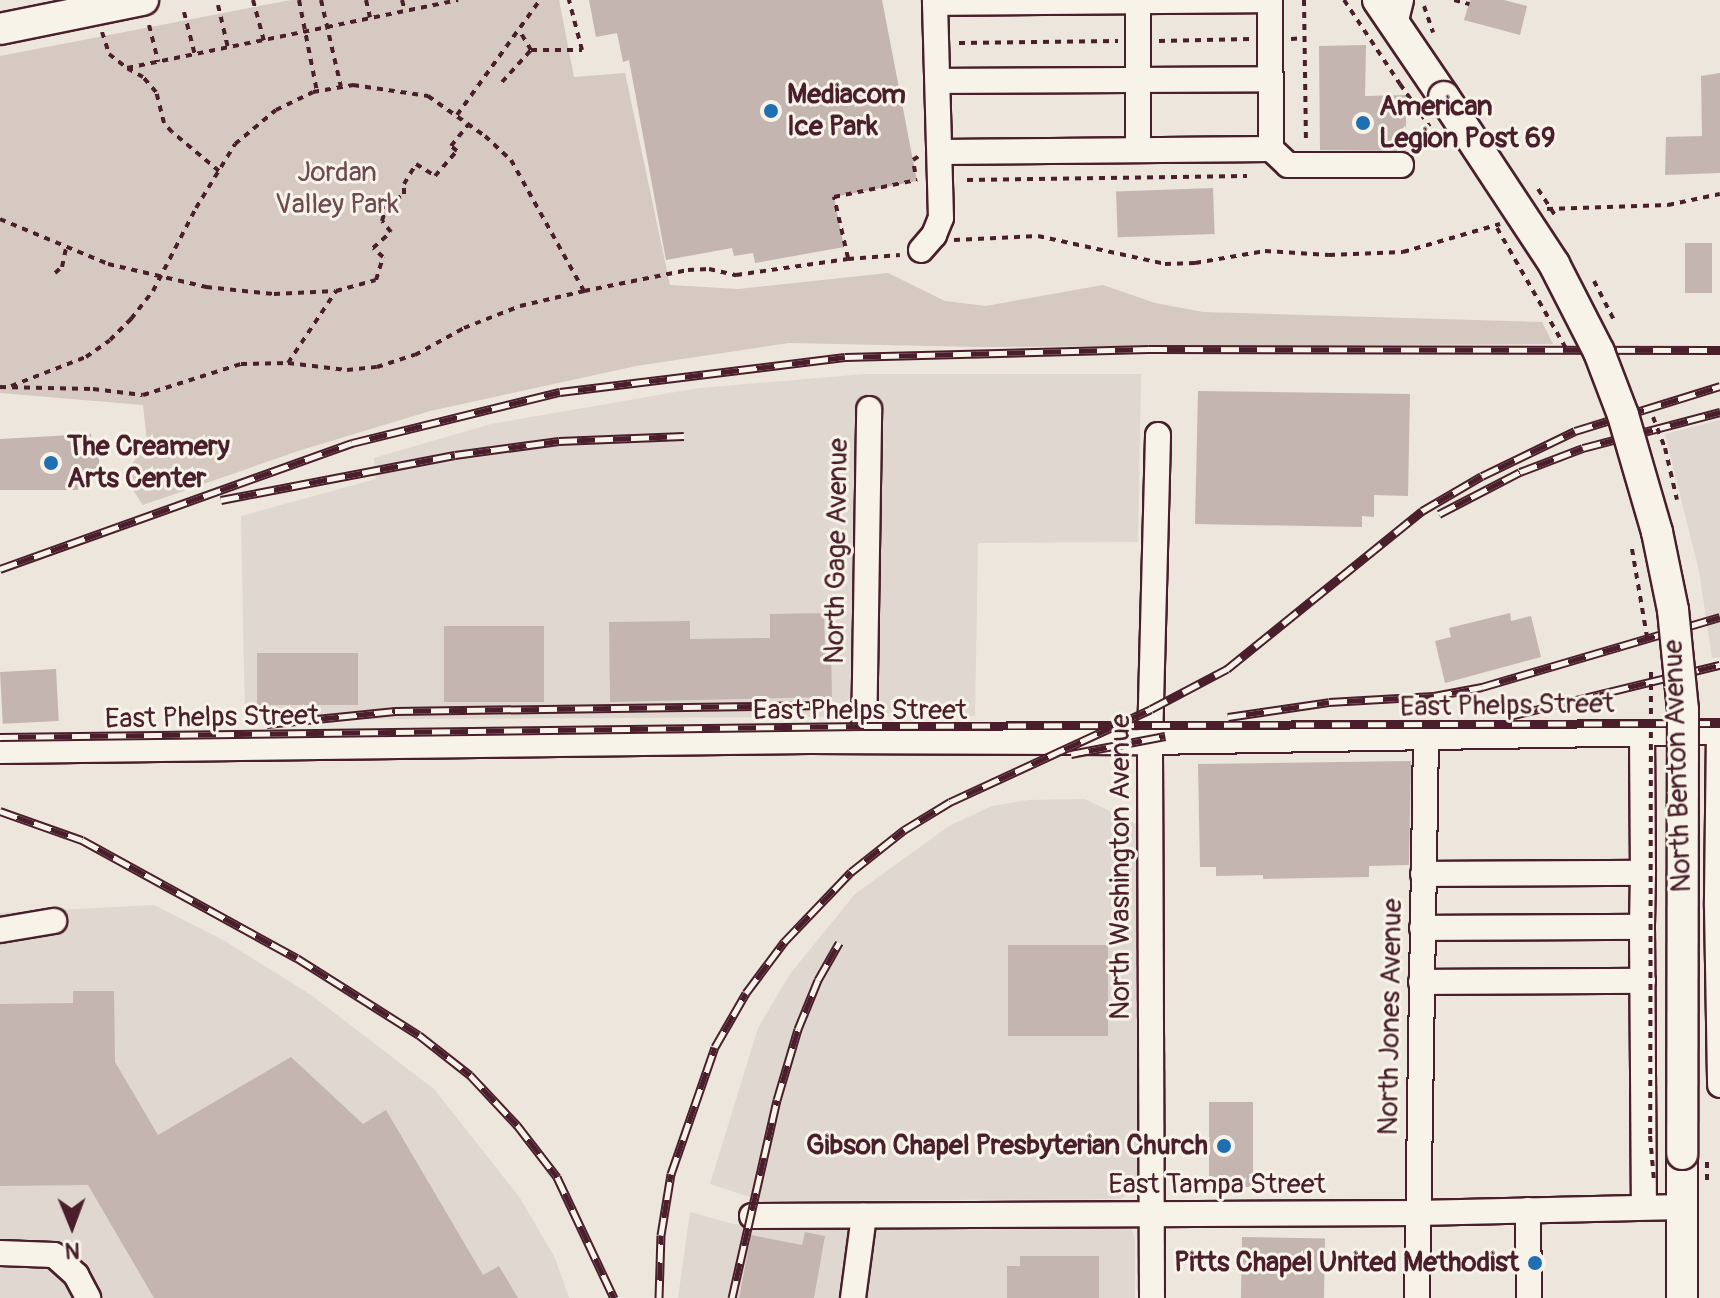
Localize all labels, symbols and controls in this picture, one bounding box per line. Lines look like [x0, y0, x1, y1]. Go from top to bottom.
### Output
place label: Mediacom Ice Park [787, 78, 906, 144]
place label: American Legion Post 69 [1379, 90, 1555, 156]
marker: Mediacom Ice Park [762, 102, 780, 120]
marker: American Legion Post 69 [1354, 114, 1372, 132]
park label: Jordan Valley Park [275, 156, 399, 222]
place label: The Creamery Arts Center [67, 430, 230, 496]
street label: North Gage Avenue [818, 438, 856, 664]
marker: The Creamery Arts Center [42, 454, 60, 472]
street label: North Benton Avenue [1657, 639, 1699, 893]
street label: East Phelps Street [1400, 687, 1614, 725]
street label: East Phelps Street [753, 694, 967, 728]
street label: East Phelps Street [105, 699, 319, 737]
street label: North Washington Avenue [1104, 714, 1138, 1020]
street label: North Jones Avenue [1372, 898, 1410, 1136]
place label: Gibson Chapel Presbyterian Church [806, 1129, 1208, 1163]
marker: Gibson Chapel Presbyterian Church [1215, 1137, 1233, 1155]
street label: East Tampa Street [1108, 1168, 1326, 1202]
north arrow [32, 1186, 112, 1266]
text: N [65, 1236, 80, 1264]
place label: Pitts Chapel United Methodist [1174, 1246, 1519, 1280]
marker: Pitts Chapel United Methodist [1526, 1254, 1544, 1272]

